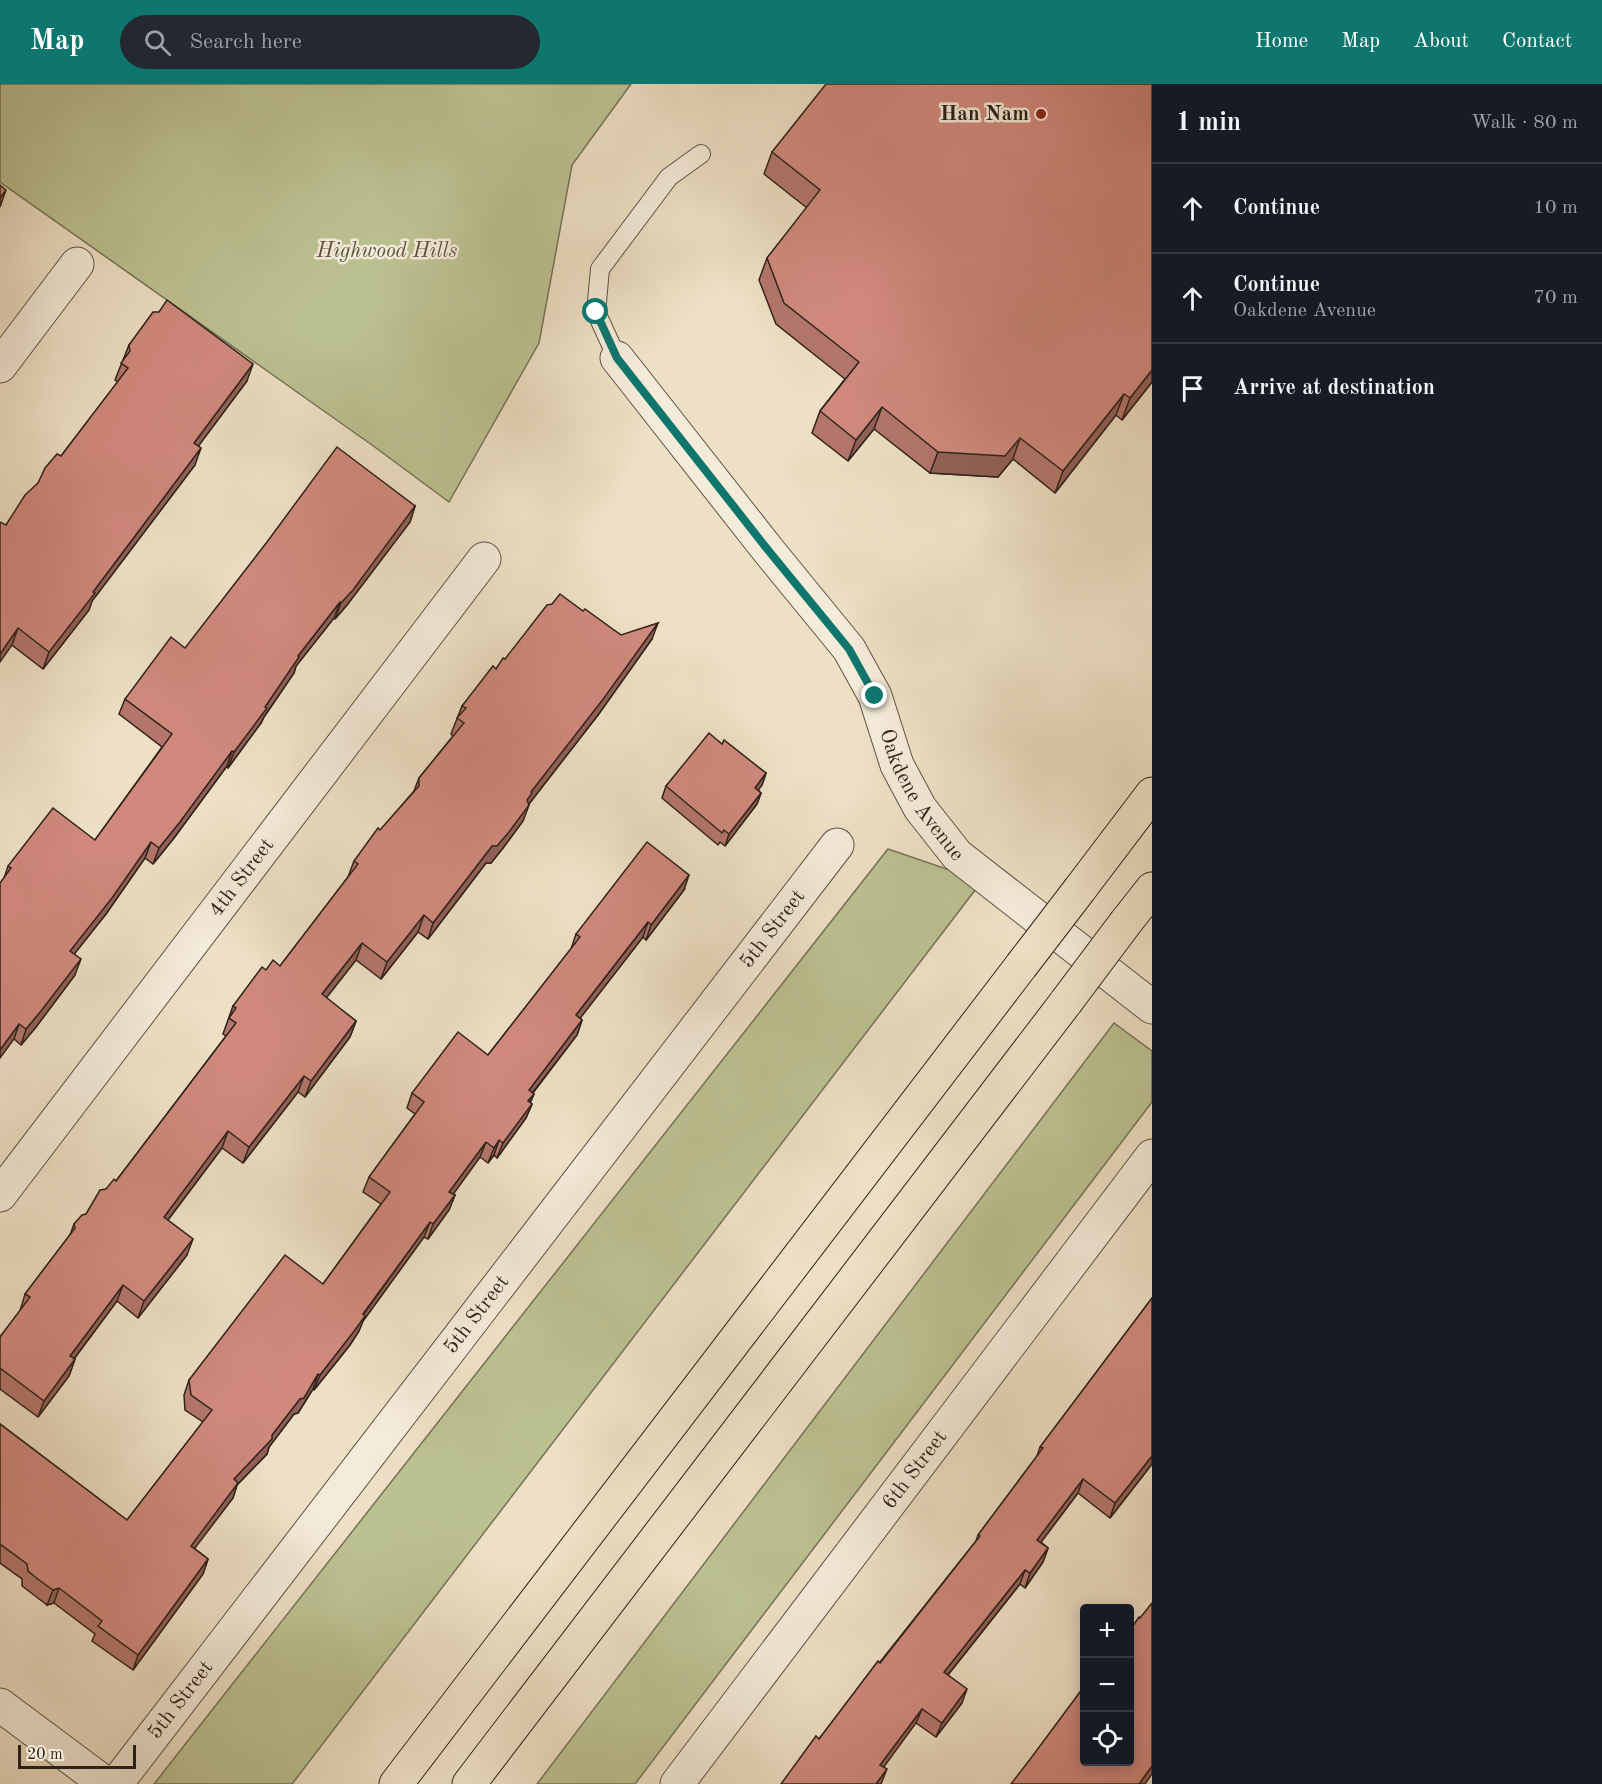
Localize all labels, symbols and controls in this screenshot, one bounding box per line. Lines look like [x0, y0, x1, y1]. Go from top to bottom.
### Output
search box [120, 15, 540, 69]
icon: search [141, 26, 174, 59]
text: Map [30, 28, 84, 56]
text: Search here [189, 31, 302, 53]
text: Home [1255, 31, 1308, 52]
text: Map [1341, 31, 1380, 52]
text: About [1413, 31, 1469, 52]
text: Contact [1502, 31, 1572, 52]
place label: Han Nam [940, 104, 1029, 125]
marker: Han Nam [1034, 107, 1048, 121]
text: 1 min [1176, 110, 1241, 136]
text: Walk · 80 m [1471, 113, 1578, 133]
icon: ahead [1176, 192, 1209, 225]
text: Continue [1233, 197, 1320, 219]
text: 10 m [1533, 198, 1578, 218]
park label: Highwood Hills [316, 241, 458, 262]
text: Continue [1233, 274, 1320, 296]
icon: ahead [1176, 282, 1209, 315]
text: 70 m [1533, 288, 1578, 308]
route start [582, 298, 608, 324]
text: Oakdene Avenue [1233, 301, 1376, 321]
icon: arrive [1176, 372, 1209, 405]
text: Arrive at destination [1233, 377, 1435, 399]
route end [861, 682, 887, 708]
street label: Oakdene Avenue [876, 726, 968, 865]
street label: 4th Street [205, 834, 278, 921]
street label: 5th Street [736, 886, 809, 972]
street label: 5th Street [440, 1271, 513, 1358]
street label: 6th Street [878, 1427, 951, 1513]
map controls [1080, 1604, 1134, 1766]
button: + [1080, 1604, 1134, 1658]
street label: 5th Street [144, 1657, 217, 1743]
button: − [1080, 1658, 1134, 1712]
button: locate [1080, 1712, 1134, 1766]
scale bar [18, 1742, 136, 1770]
text: 20 m [27, 1747, 63, 1763]

